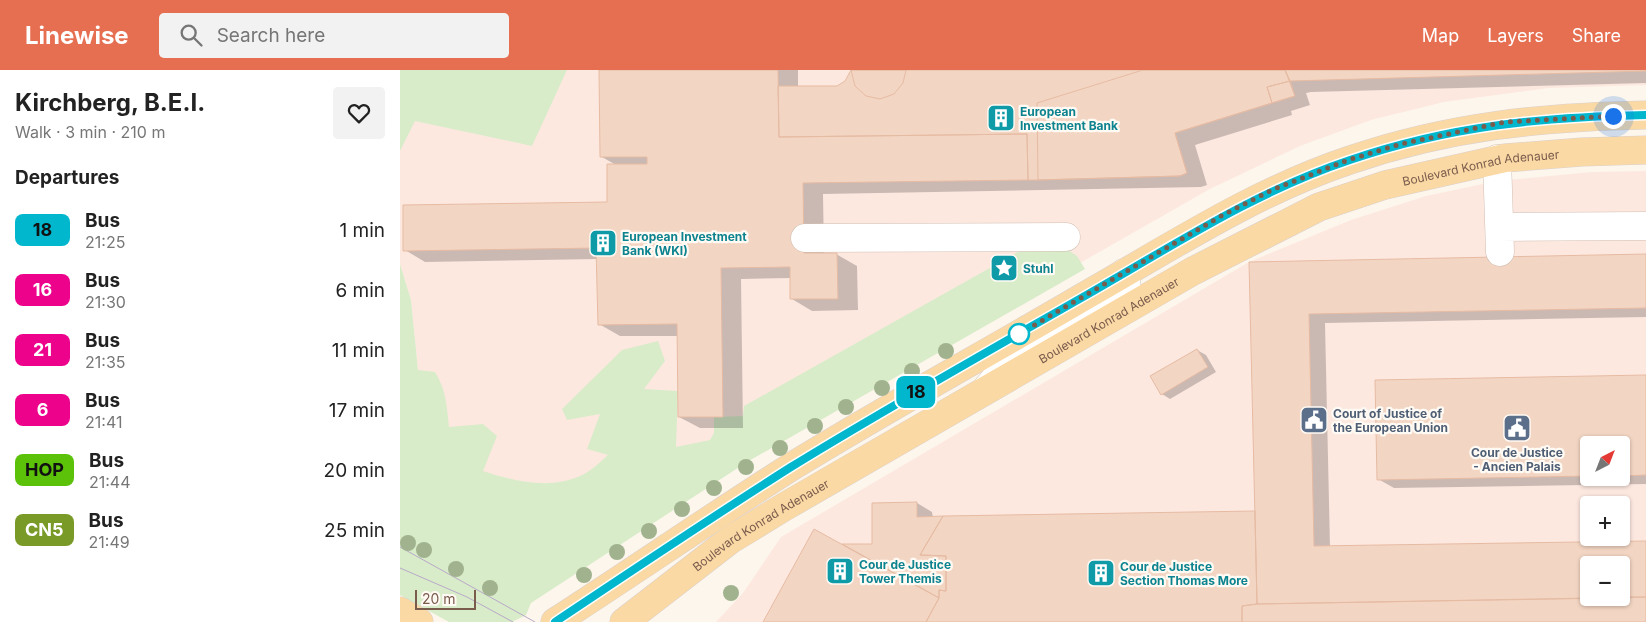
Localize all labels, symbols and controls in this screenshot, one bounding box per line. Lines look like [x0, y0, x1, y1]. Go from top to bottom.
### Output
search box [159, 13, 509, 58]
text: Linewise [25, 21, 129, 50]
icon: search [177, 21, 205, 49]
text: Search here [217, 24, 325, 47]
text: Map [1422, 25, 1459, 46]
text: Layers [1487, 25, 1544, 46]
text: Share [1572, 25, 1621, 46]
button: heart [333, 87, 385, 139]
text: Kirchberg, B.E.I. [15, 88, 205, 117]
building icon: European Investment Bank [986, 103, 1016, 133]
place label: European Investment Bank [1020, 104, 1118, 133]
your location [1601, 104, 1626, 129]
text: Walk · 3 min · 210 m [15, 122, 165, 142]
street label: Boulevard Konrad Adenauer [1401, 146, 1560, 188]
text: Departures [15, 166, 119, 189]
text: Bus [85, 209, 120, 232]
text: 18 [33, 219, 52, 240]
text: 1 min [339, 219, 385, 242]
building icon: European Investment Bank (WKI) [588, 228, 618, 258]
place label: European Investment Bank (WKI) [622, 229, 747, 258]
text: 21:25 [85, 232, 125, 252]
place icon: Stuhl [989, 253, 1019, 283]
place label: Stuhl [1023, 261, 1053, 276]
text: Bus [85, 269, 120, 292]
street label: Boulevard Konrad Adenauer [1036, 273, 1182, 366]
text: 16 [33, 279, 52, 300]
text: 6 min [335, 279, 385, 302]
text: 21:30 [85, 292, 126, 312]
unlabelled marker [1008, 323, 1030, 345]
text: Bus [85, 329, 120, 352]
text: 21 [33, 339, 52, 360]
text: 11 min [332, 339, 385, 362]
text: 21:35 [85, 352, 125, 372]
line badge: 18 [894, 376, 938, 408]
text: 18 [906, 381, 926, 402]
text: Bus [85, 389, 120, 412]
text: 6 [37, 399, 48, 420]
text: 17 min [329, 399, 385, 422]
public building icon: Court of Justice of the European Union [1299, 405, 1329, 435]
place label: Court of Justice of the European Union [1333, 406, 1448, 435]
text: 21:41 [85, 412, 122, 432]
public building icon: Cour de Justice - Ancien Palais [1502, 413, 1532, 443]
north arrow [1580, 436, 1630, 486]
map controls [1580, 436, 1630, 606]
place label: Cour de Justice - Ancien Palais [1471, 445, 1563, 474]
text: Bus [89, 449, 124, 472]
text: HOP [25, 459, 64, 480]
text: 20 min [324, 459, 385, 482]
text: 21:44 [89, 472, 131, 492]
street label: Boulevard Konrad Adenauer [689, 475, 832, 574]
button: + [1580, 496, 1630, 546]
text: Bus [89, 509, 124, 532]
text: CN5 [25, 519, 64, 540]
text: 25 min [324, 519, 385, 542]
text: 21:49 [89, 532, 130, 552]
building icon: Cour de Justice Tower Themis [825, 556, 855, 586]
button: − [1580, 556, 1630, 606]
place label: Cour de Justice Tower Themis [859, 557, 951, 586]
building icon: Cour de Justice Section Thomas More [1086, 558, 1116, 588]
place label: Cour de Justice Section Thomas More [1120, 559, 1248, 588]
scale bar [415, 587, 476, 610]
text: 20 m [422, 590, 456, 607]

